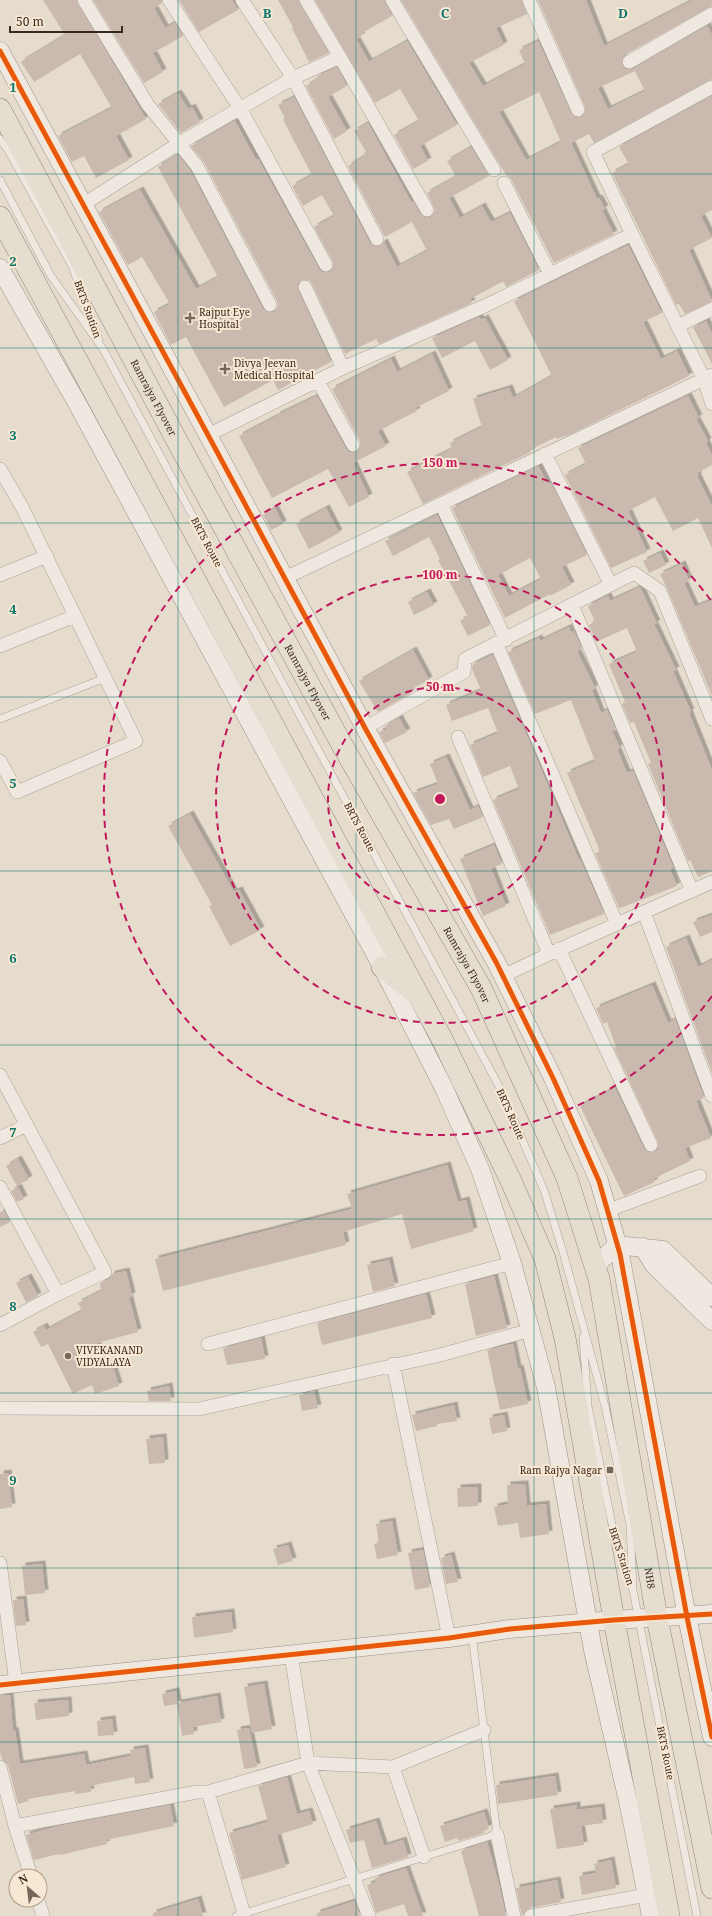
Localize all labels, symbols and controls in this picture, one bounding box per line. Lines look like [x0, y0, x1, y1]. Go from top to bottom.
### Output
text: B [263, 4, 272, 22]
text: C [441, 4, 450, 22]
text: D [618, 4, 628, 22]
scale bar [10, 8, 122, 34]
text: 50 m [16, 13, 44, 30]
text: 1 [9, 78, 17, 96]
text: 2 [9, 252, 17, 270]
street label: BRTS Station [71, 278, 105, 340]
place label: Rajput Eye Hospital [199, 305, 250, 331]
marker: Rajput Eye Hospital [184, 312, 196, 324]
place label: Divya Jeevan Medical Hospital [234, 356, 314, 382]
street label: Ramrajya Flyover [128, 357, 180, 439]
marker: Divya Jeevan Medical Hospital [219, 363, 231, 375]
text: 3 [9, 426, 17, 444]
text: 150 m [422, 454, 458, 471]
street label: BRTS Route [188, 515, 226, 569]
text: 100 m [422, 566, 458, 583]
text: 4 [9, 600, 17, 618]
street label: Ramrajya Flyover [282, 642, 335, 723]
text: 50 m [426, 678, 454, 695]
text: 5 [9, 774, 17, 792]
centre of rings [433, 792, 447, 806]
street label: BRTS Route [341, 800, 379, 854]
street label: Ramrajya Flyover [440, 924, 494, 1005]
text: 6 [9, 949, 17, 967]
street label: BRTS Route [493, 1086, 529, 1142]
text: 7 [9, 1123, 17, 1141]
text: 8 [9, 1297, 17, 1315]
place label: VIVEKANAND VIDYALAYA [76, 1343, 143, 1369]
marker: VIVEKANAND VIDYALAYA [63, 1351, 73, 1361]
place label: Ram Rajya Nagar [520, 1463, 602, 1477]
marker: Ram Rajya Nagar [605, 1465, 615, 1475]
text: 9 [9, 1471, 17, 1489]
street label: BRTS Station [606, 1525, 638, 1587]
street label: NH8 [641, 1566, 659, 1590]
street label: BRTS Route [654, 1725, 678, 1781]
north arrow [8, 1868, 48, 1908]
text: N [16, 1870, 31, 1887]

